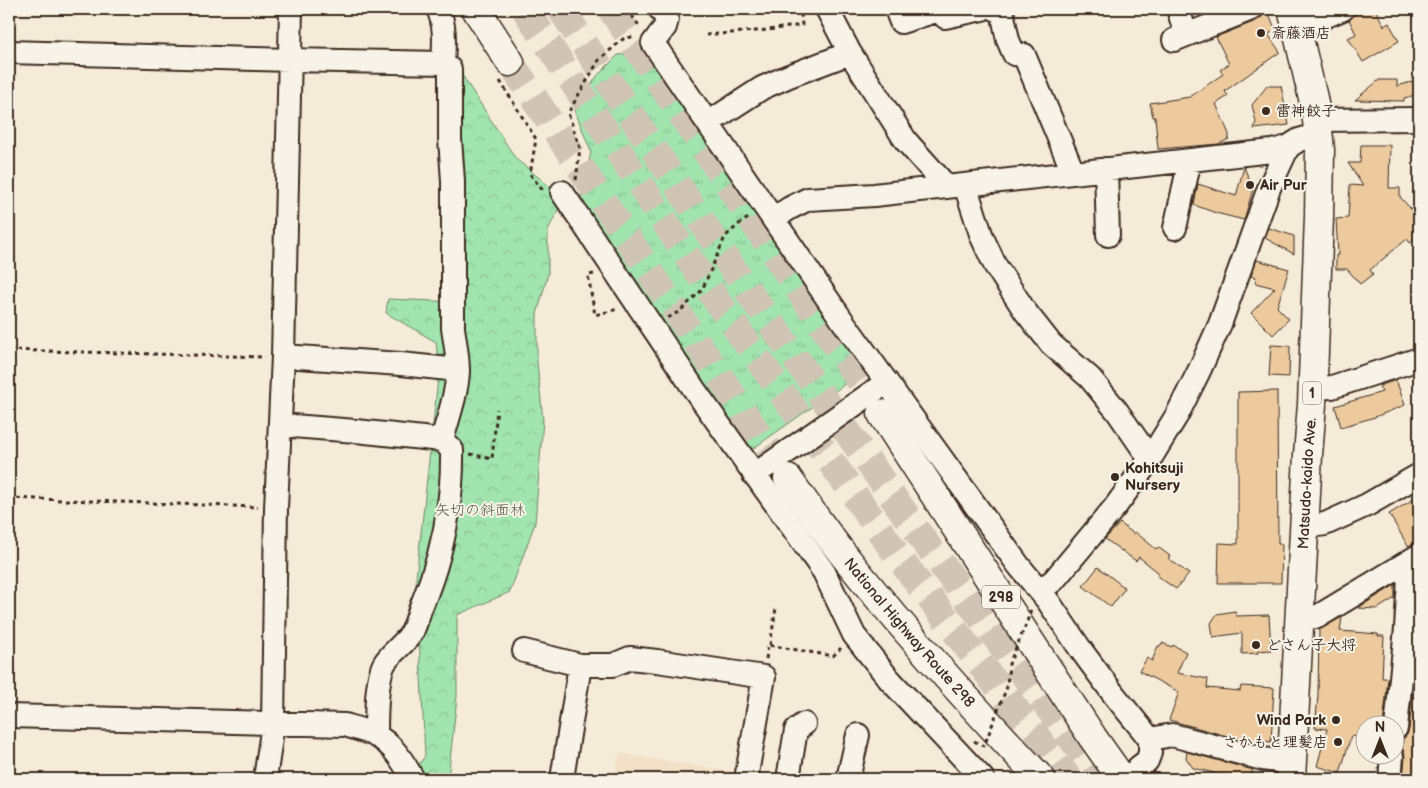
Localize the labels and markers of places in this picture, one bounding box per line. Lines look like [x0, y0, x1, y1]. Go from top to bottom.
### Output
place label: 斎藤酒店 [1271, 24, 1331, 43]
marker: 斎藤酒店 [1255, 27, 1267, 39]
place label: 雷神餃子 [1276, 102, 1336, 121]
marker: 雷神餃子 [1260, 105, 1272, 117]
place label: Air Pur [1259, 176, 1308, 195]
marker: Air Pur [1244, 179, 1256, 191]
place label: Kohitsuji Nursery [1125, 459, 1183, 495]
marker: Kohitsuji Nursery [1109, 471, 1121, 483]
place label: どさん子大将 [1266, 636, 1356, 655]
marker: どさん子大将 [1250, 639, 1262, 651]
place label: Wind Park [1257, 711, 1326, 730]
marker: Wind Park [1330, 714, 1342, 726]
place label: さかもと理髪店 [1223, 733, 1328, 752]
marker: さかもと理髪店 [1332, 736, 1344, 748]

